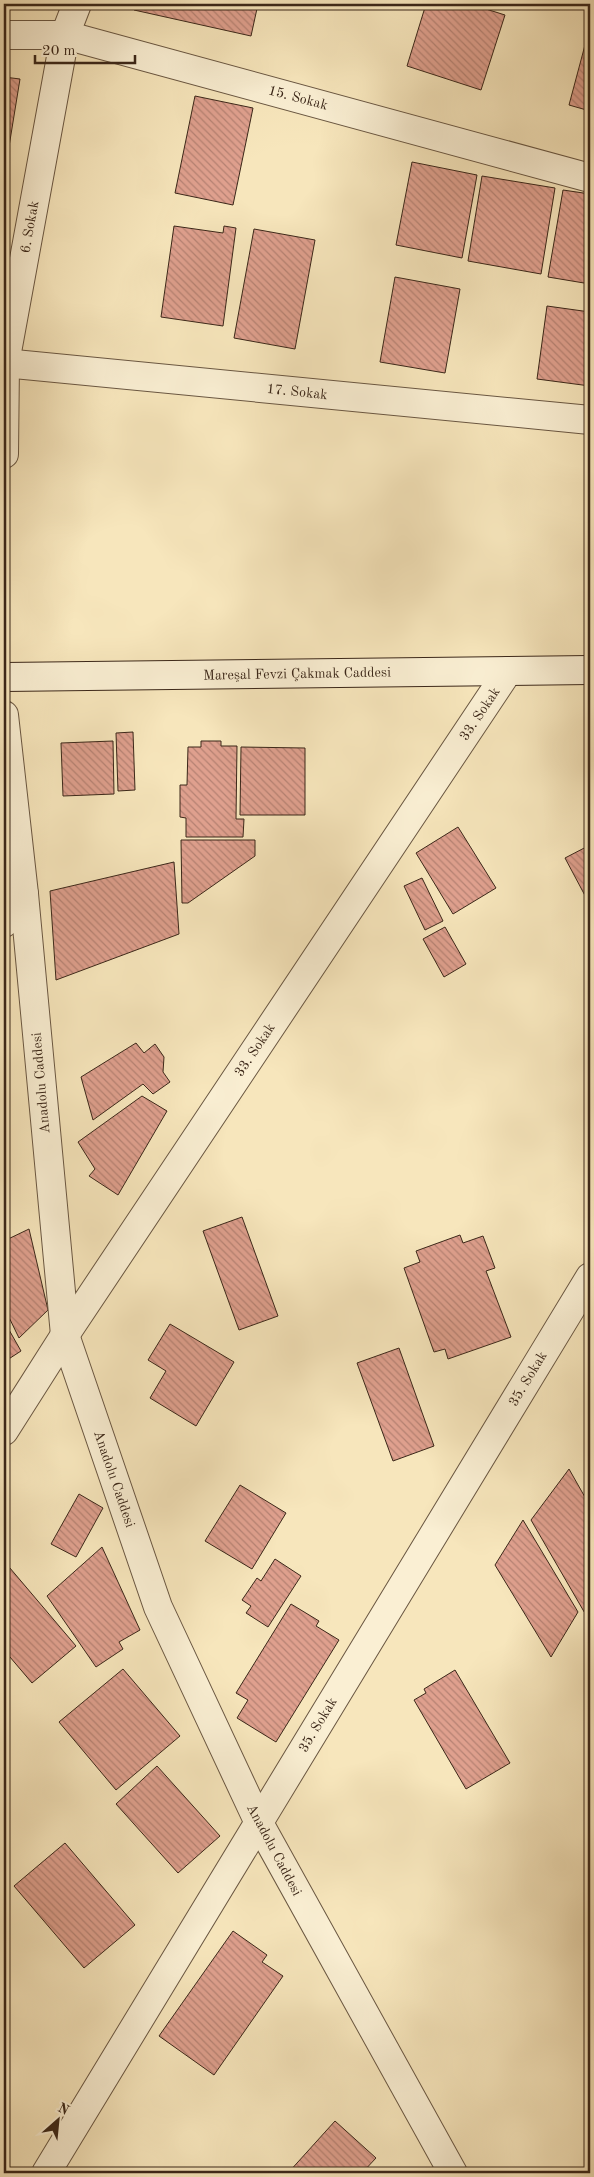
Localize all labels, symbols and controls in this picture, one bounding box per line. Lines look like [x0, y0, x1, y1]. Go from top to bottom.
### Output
scale bar [35, 32, 135, 64]
text: 20 m [42, 44, 76, 59]
street label: 15. Sokak [267, 83, 329, 113]
street label: 6. Sokak [18, 200, 42, 254]
street label: 17. Sokak [266, 382, 328, 402]
street label: Mareşal Fevzi Çakmak Caddesi [203, 665, 391, 683]
street label: 33. Sokak [457, 685, 503, 743]
street label: 33. Sokak [232, 1021, 278, 1079]
street label: Anadolu Caddesi [30, 1031, 52, 1134]
street label: 35. Sokak [506, 1349, 550, 1409]
street label: Anadolu Caddesi [91, 1429, 137, 1530]
street label: 35. Sokak [296, 1695, 340, 1755]
street label: Anadolu Caddesi [244, 1802, 304, 1898]
north arrow [32, 2094, 82, 2144]
text: N [56, 2101, 72, 2118]

